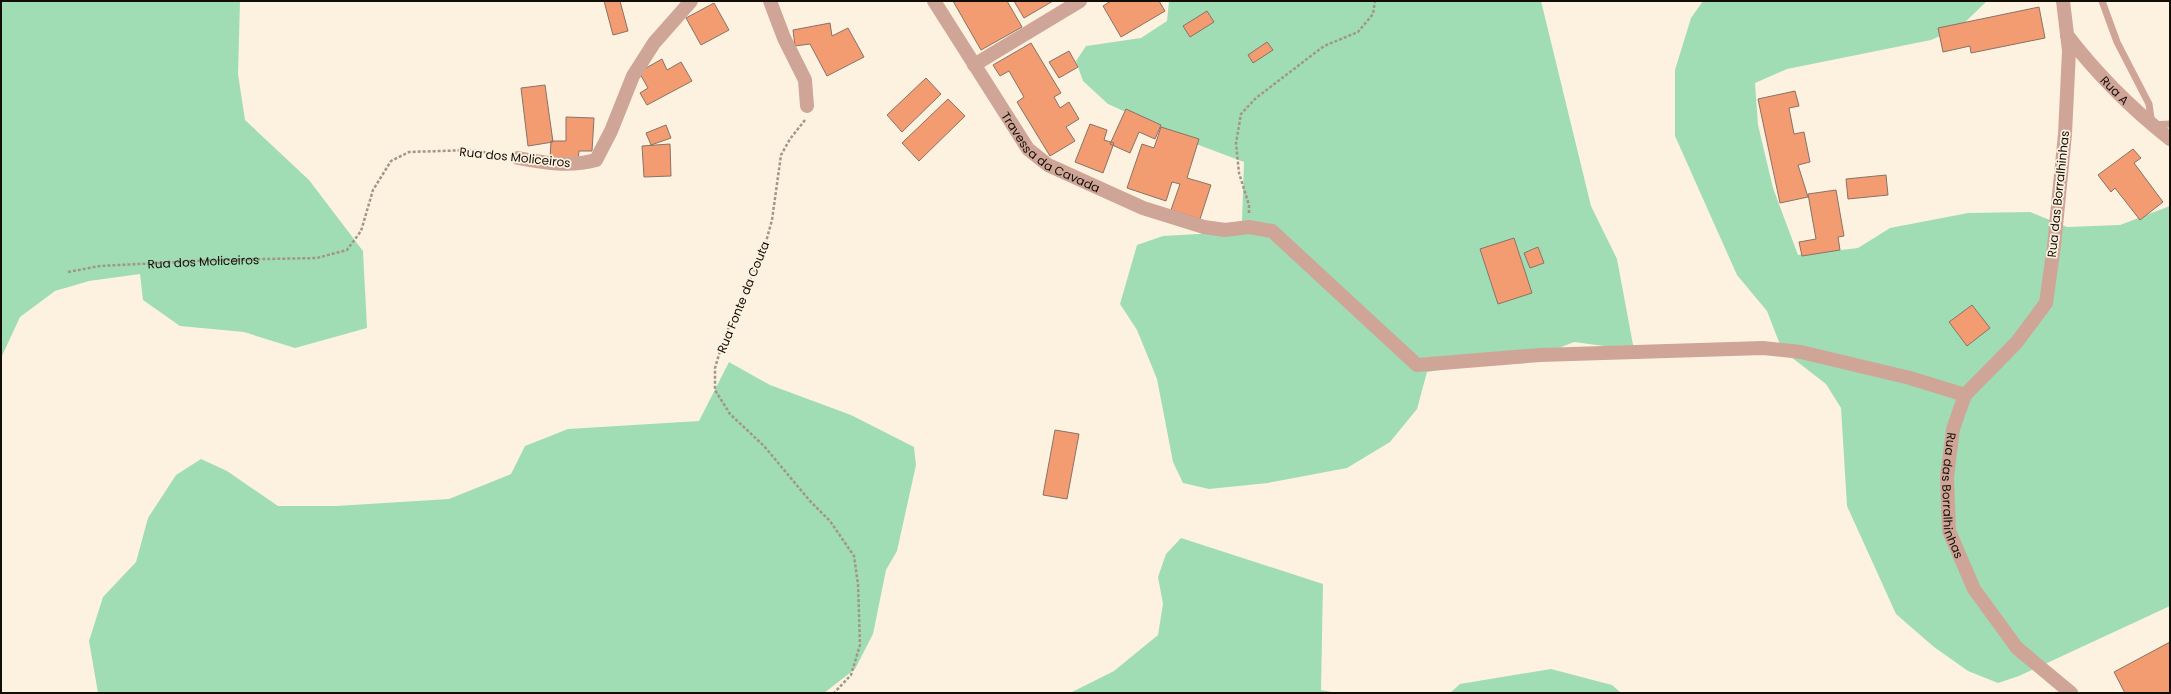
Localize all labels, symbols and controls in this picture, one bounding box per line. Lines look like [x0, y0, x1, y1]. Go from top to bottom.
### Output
street label: Rua A [2097, 72, 2133, 108]
street label: Travessa da Cavada [998, 108, 1103, 196]
street label: Rua das Borralhinhas [2043, 130, 2073, 258]
street label: Rua dos Moliceiros [459, 143, 571, 171]
street label: Rua Fonte da Couta [713, 239, 773, 355]
street label: Rua dos Moliceiros [147, 251, 259, 272]
street label: Rua das Borralhinhas [1938, 432, 1968, 561]

